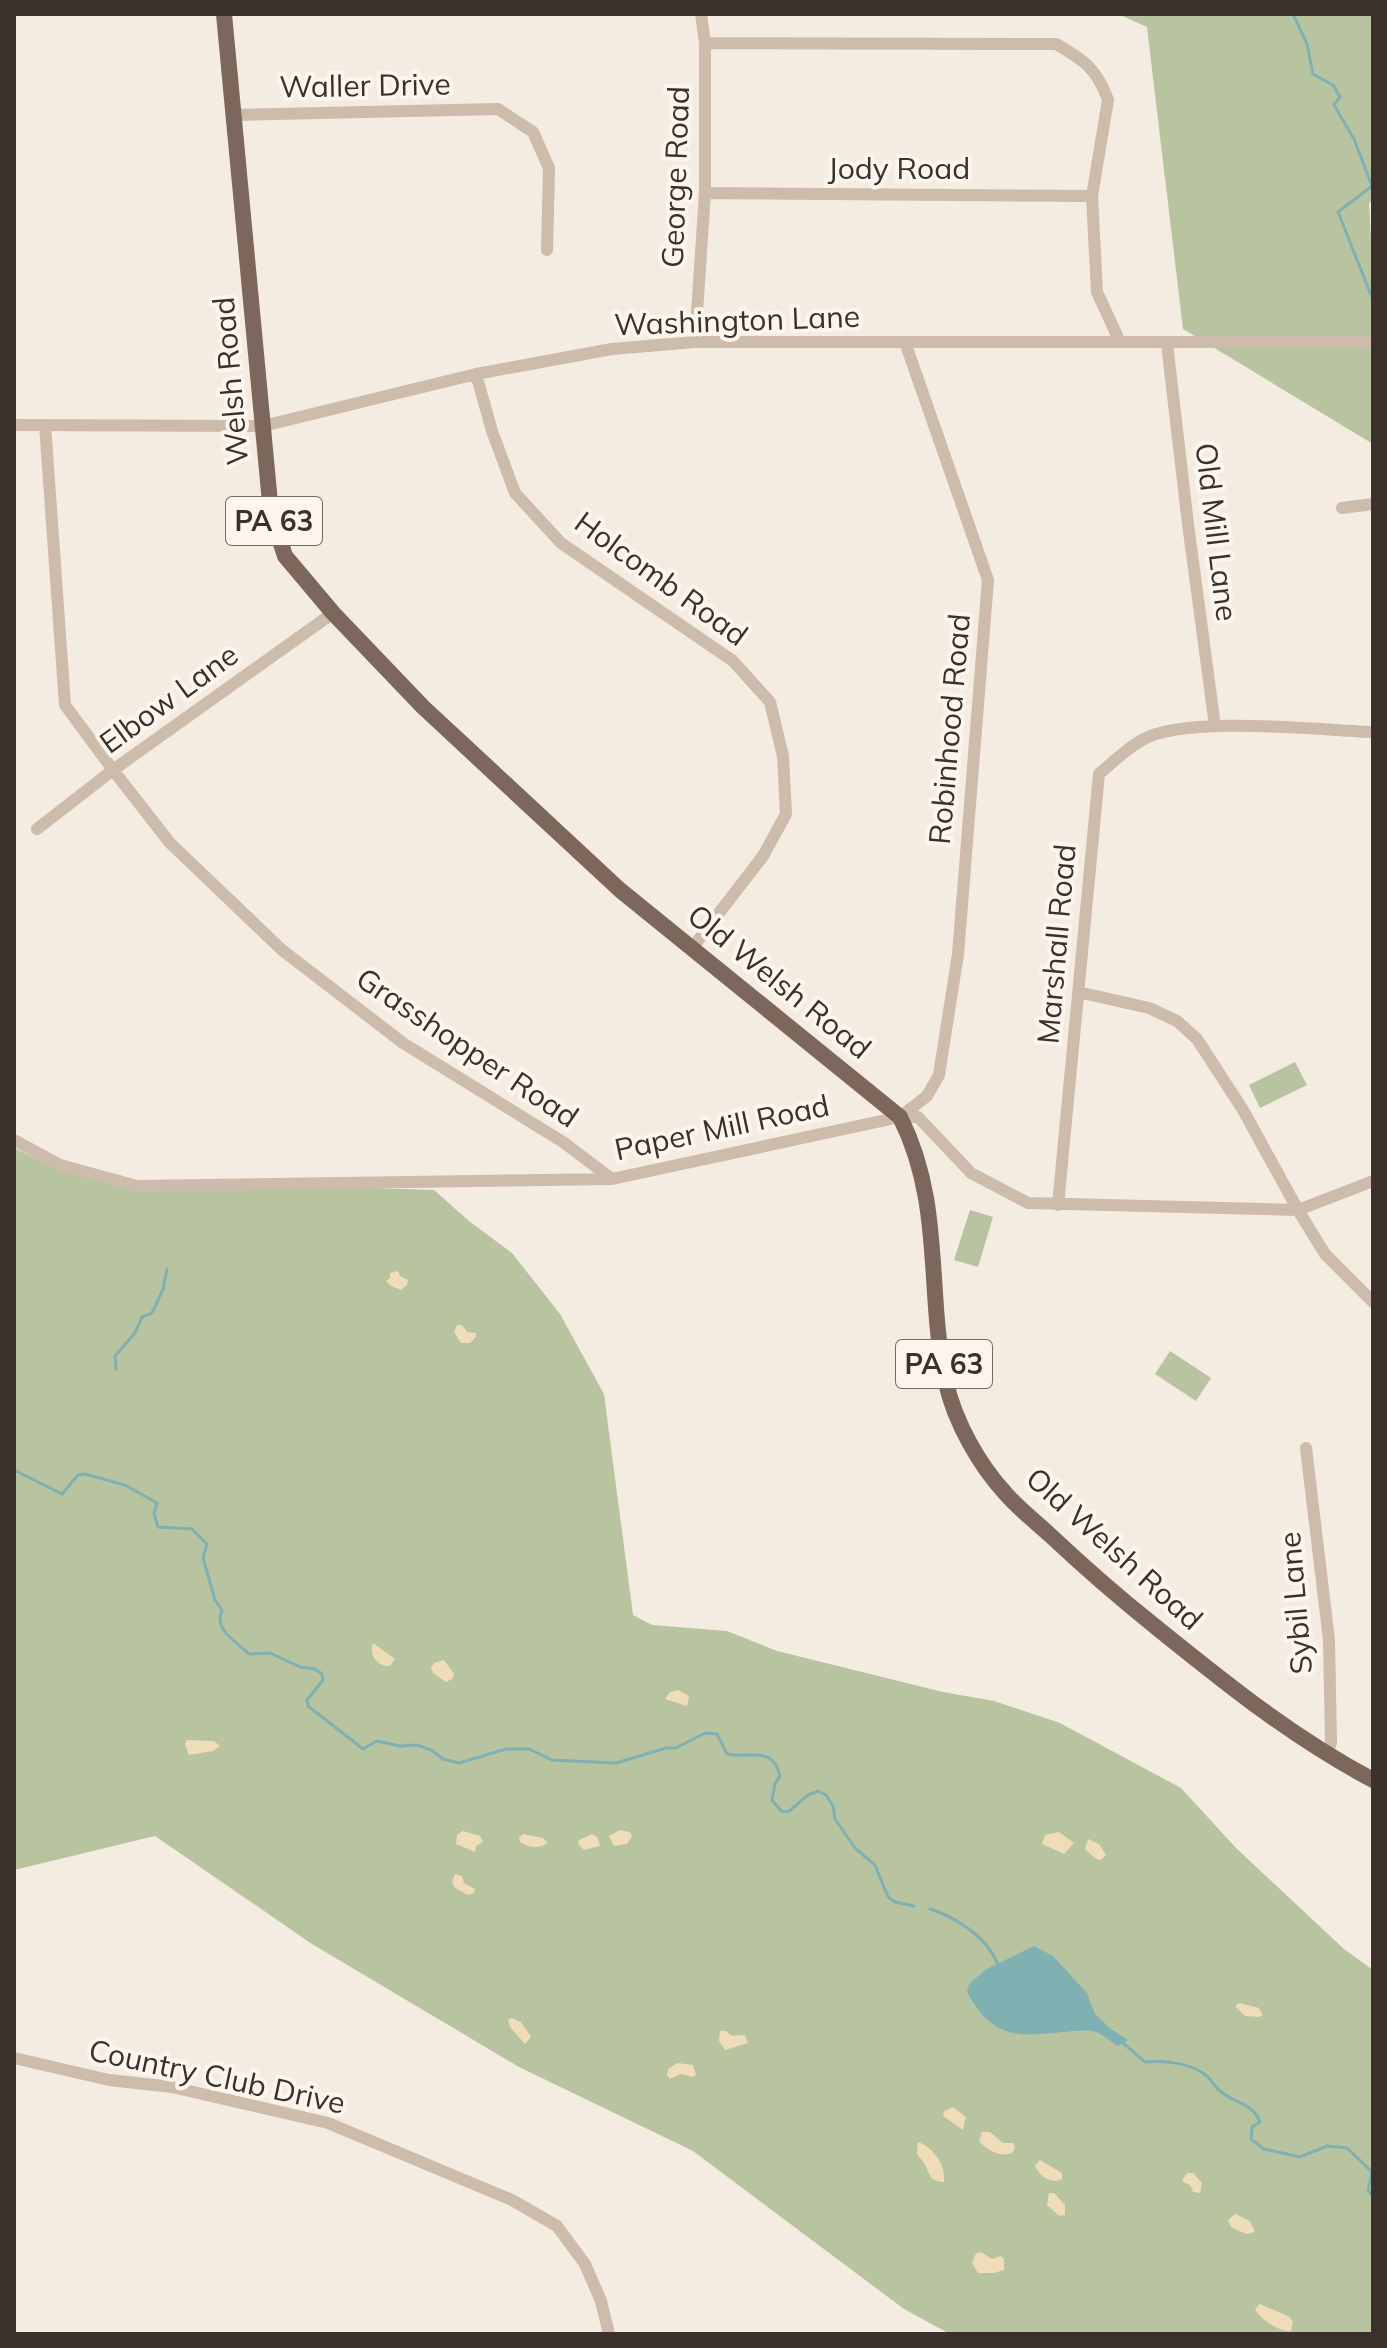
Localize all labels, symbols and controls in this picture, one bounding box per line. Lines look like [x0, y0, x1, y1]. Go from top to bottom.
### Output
street label: Waller Drive [279, 65, 451, 105]
street label: George Road [653, 85, 697, 269]
street label: Jody Road [828, 149, 970, 187]
street label: Welsh Road [204, 295, 256, 467]
street label: Washington Lane [613, 297, 861, 343]
street label: Old Mill Lane [1187, 441, 1247, 623]
road number: PA 63 [226, 497, 322, 545]
street label: Holcomb Road [568, 503, 756, 654]
street label: Robinhood Road [920, 612, 978, 846]
street label: Elbow Lane [92, 635, 245, 761]
street label: Marshall Road [1028, 842, 1084, 1045]
street label: Old Welsh Road [680, 896, 879, 1067]
street label: Grasshopper Road [349, 959, 586, 1136]
street label: Paper Mill Road [611, 1086, 833, 1168]
road number: PA 63 [896, 1340, 992, 1388]
street label: Old Welsh Road [1018, 1459, 1211, 1638]
street label: Sybil Lane [1270, 1530, 1320, 1676]
street label: Country Club Drive [86, 2030, 349, 2122]

